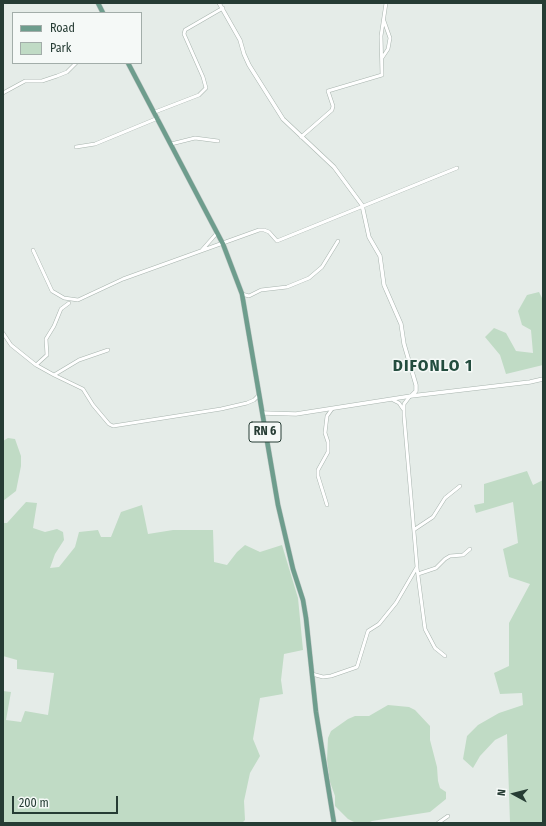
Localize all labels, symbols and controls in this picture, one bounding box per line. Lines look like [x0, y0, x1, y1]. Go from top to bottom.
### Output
legend [12, 12, 142, 64]
text: Road [50, 21, 75, 35]
text: Park [50, 41, 71, 55]
district label: DIFONLO 1 [393, 356, 473, 376]
road number: RN 6 [249, 422, 281, 442]
north arrow [494, 774, 534, 814]
scale bar [14, 788, 120, 814]
text: N [495, 788, 508, 797]
text: 200 m [19, 796, 49, 810]

